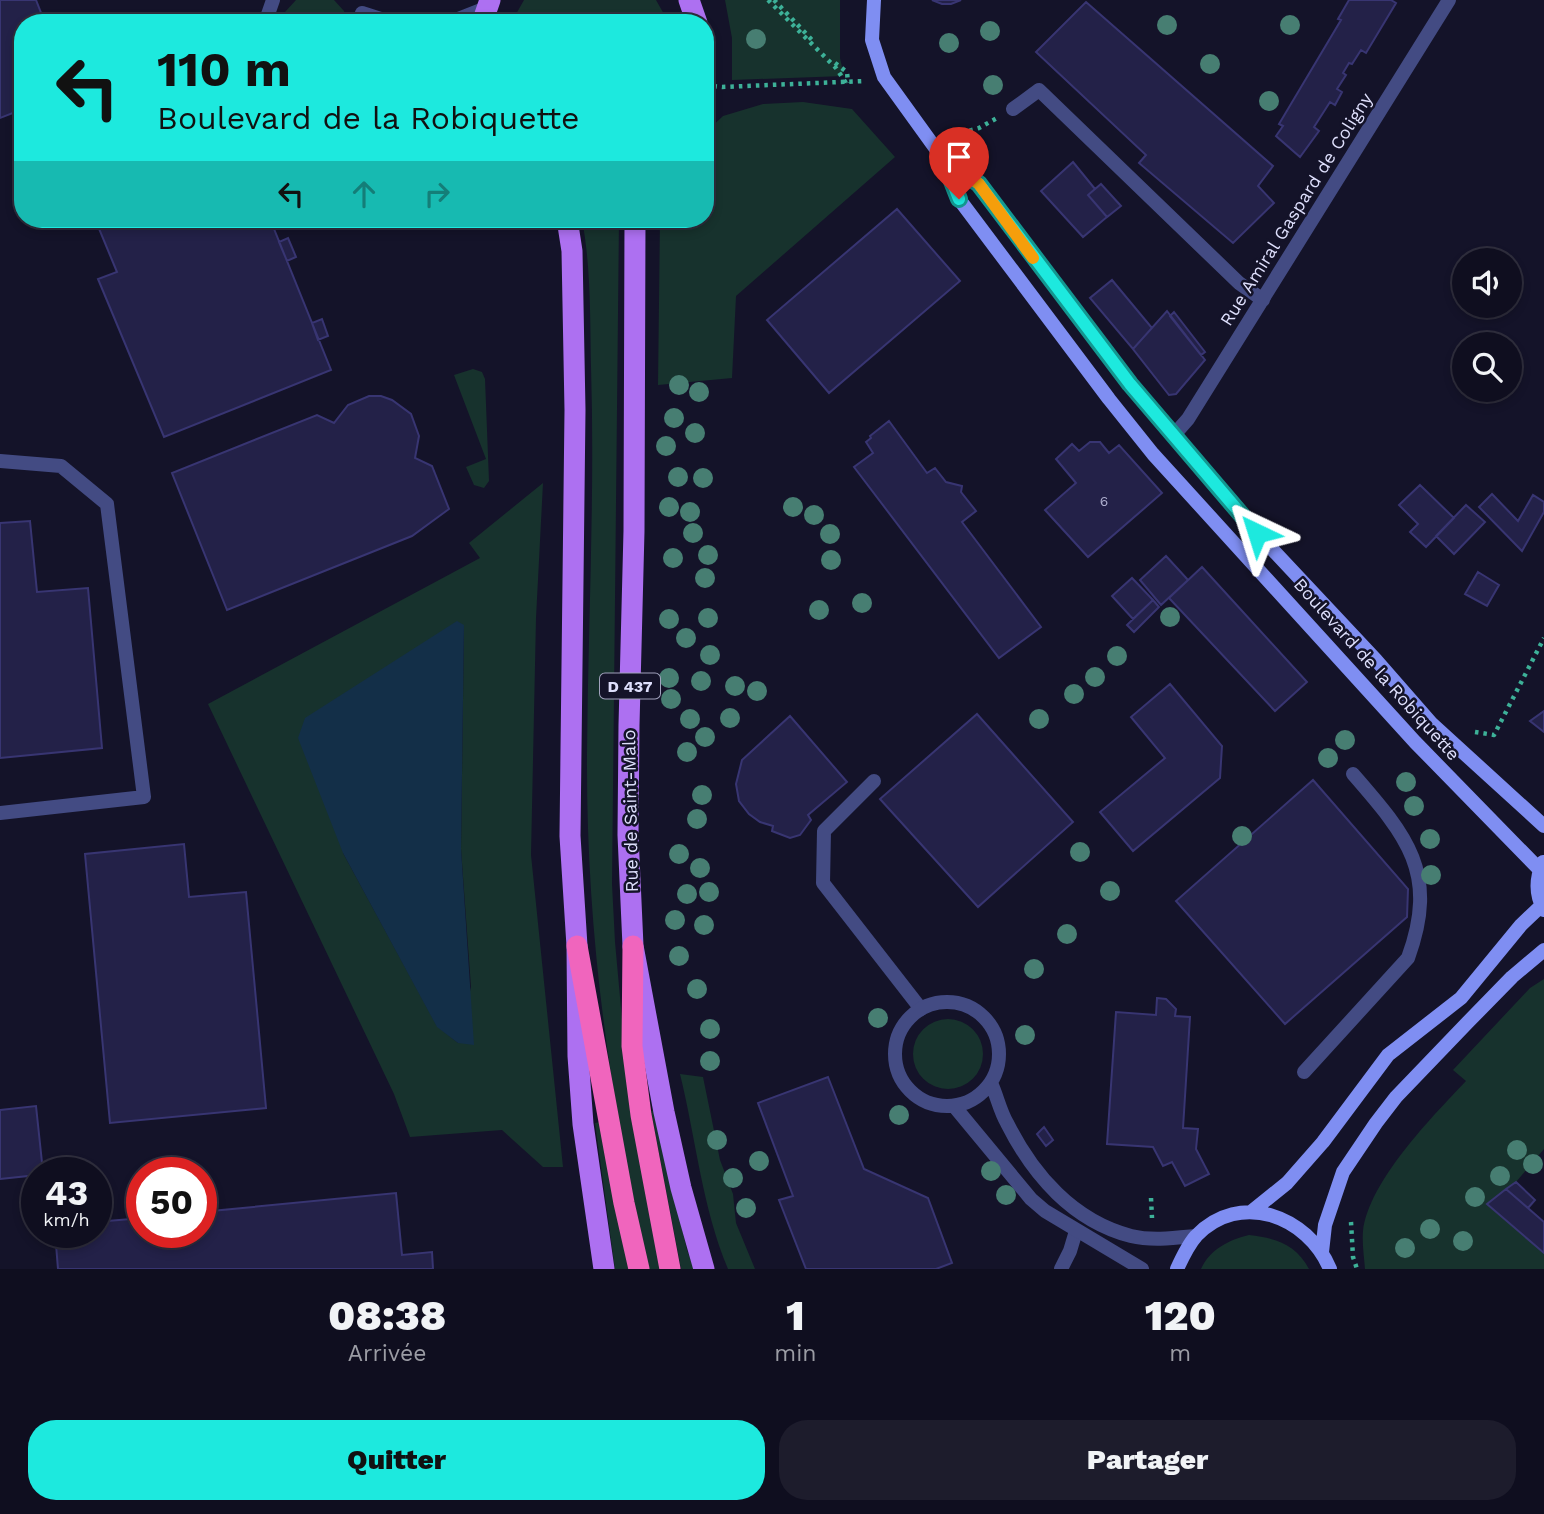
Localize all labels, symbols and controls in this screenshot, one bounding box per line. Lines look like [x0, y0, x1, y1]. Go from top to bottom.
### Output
text: 110 m [157, 40, 291, 98]
icon: left [42, 42, 133, 133]
street label: Rue Amiral Gaspard de Coligny [1215, 88, 1377, 329]
text: Boulevard de la Robiquette [157, 99, 580, 137]
pin [929, 127, 989, 199]
icon: arrive [940, 138, 978, 176]
icon: left [272, 175, 310, 213]
icon: ahead [345, 175, 383, 213]
icon: right [418, 175, 456, 213]
map controls [1452, 248, 1522, 402]
button: sound [1452, 248, 1522, 318]
button: search [1452, 332, 1522, 402]
house number: 6 [1100, 493, 1108, 509]
position arrow [1220, 496, 1294, 570]
street label: Boulevard de la Robiquette [1290, 574, 1464, 764]
road number: D 437 [600, 674, 660, 698]
street label: Rue de Saint-Malo [618, 729, 642, 893]
speed limit sign: 50 [126, 1157, 217, 1248]
text: 43 [45, 1172, 88, 1214]
text: km/h [43, 1209, 90, 1230]
text: 08:38 [328, 1291, 446, 1340]
text: 1 [786, 1291, 805, 1340]
text: 120 [1145, 1291, 1216, 1340]
text: Arrivée [348, 1340, 426, 1367]
text: min [774, 1340, 817, 1367]
text: m [1169, 1340, 1191, 1367]
button: Quitter [28, 1420, 765, 1500]
button: Partager [779, 1420, 1516, 1500]

